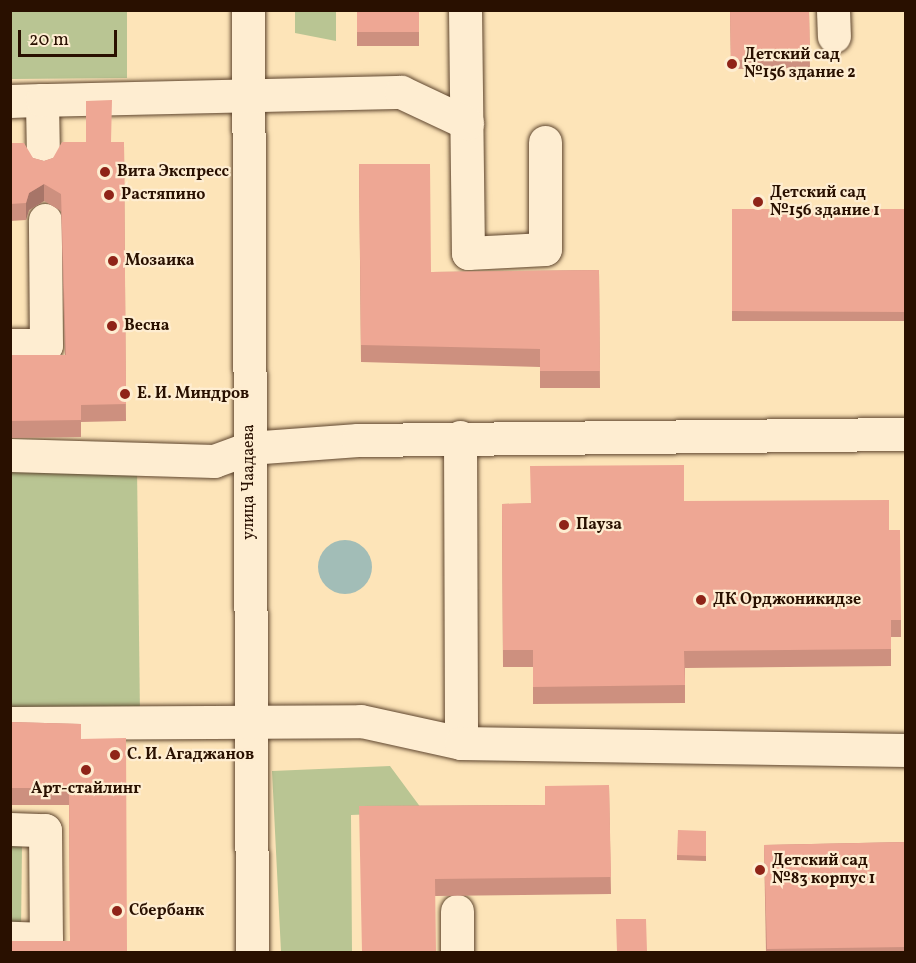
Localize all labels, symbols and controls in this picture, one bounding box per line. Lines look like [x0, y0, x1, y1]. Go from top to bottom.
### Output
scale bar [21, 18, 120, 56]
text: 20 m [29, 28, 69, 53]
place label: Детский сад №156 здание 2 [744, 45, 856, 83]
marker: Детский сад №156 здание 2 [725, 57, 739, 71]
place label: Вита Экспресс [117, 162, 229, 182]
marker: Вита Экспресс [98, 165, 112, 179]
place label: Детский сад №156 здание 1 [770, 183, 880, 221]
place label: Растяпино [121, 185, 205, 205]
marker: Растяпино [102, 188, 116, 202]
marker: Детский сад №156 здание 1 [751, 195, 765, 209]
place label: Мозаика [125, 251, 195, 271]
marker: Мозаика [106, 254, 120, 268]
place label: Весна [124, 316, 170, 336]
marker: Весна [105, 319, 119, 333]
place label: Е. И. Миндров [137, 384, 249, 404]
marker: Е. И. Миндров [118, 387, 132, 401]
street label: улица Чаадаева [239, 424, 259, 540]
place label: Пауза [576, 515, 622, 535]
marker: Пауза [557, 518, 571, 532]
place label: ДК Орджоникидзе [713, 590, 861, 610]
marker: ДК Орджоникидзе [694, 593, 708, 607]
place label: С. И. Агаджанов [127, 745, 254, 765]
marker: С. И. Агаджанов [108, 748, 122, 762]
marker: Арт-стайлинг [79, 763, 93, 777]
place label: Арт-стайлинг [31, 779, 141, 799]
place label: Детский сад №83 корпус 1 [772, 851, 875, 889]
marker: Детский сад №83 корпус 1 [753, 863, 767, 877]
place label: Сбербанк [129, 901, 204, 921]
marker: Сбербанк [110, 904, 124, 918]

